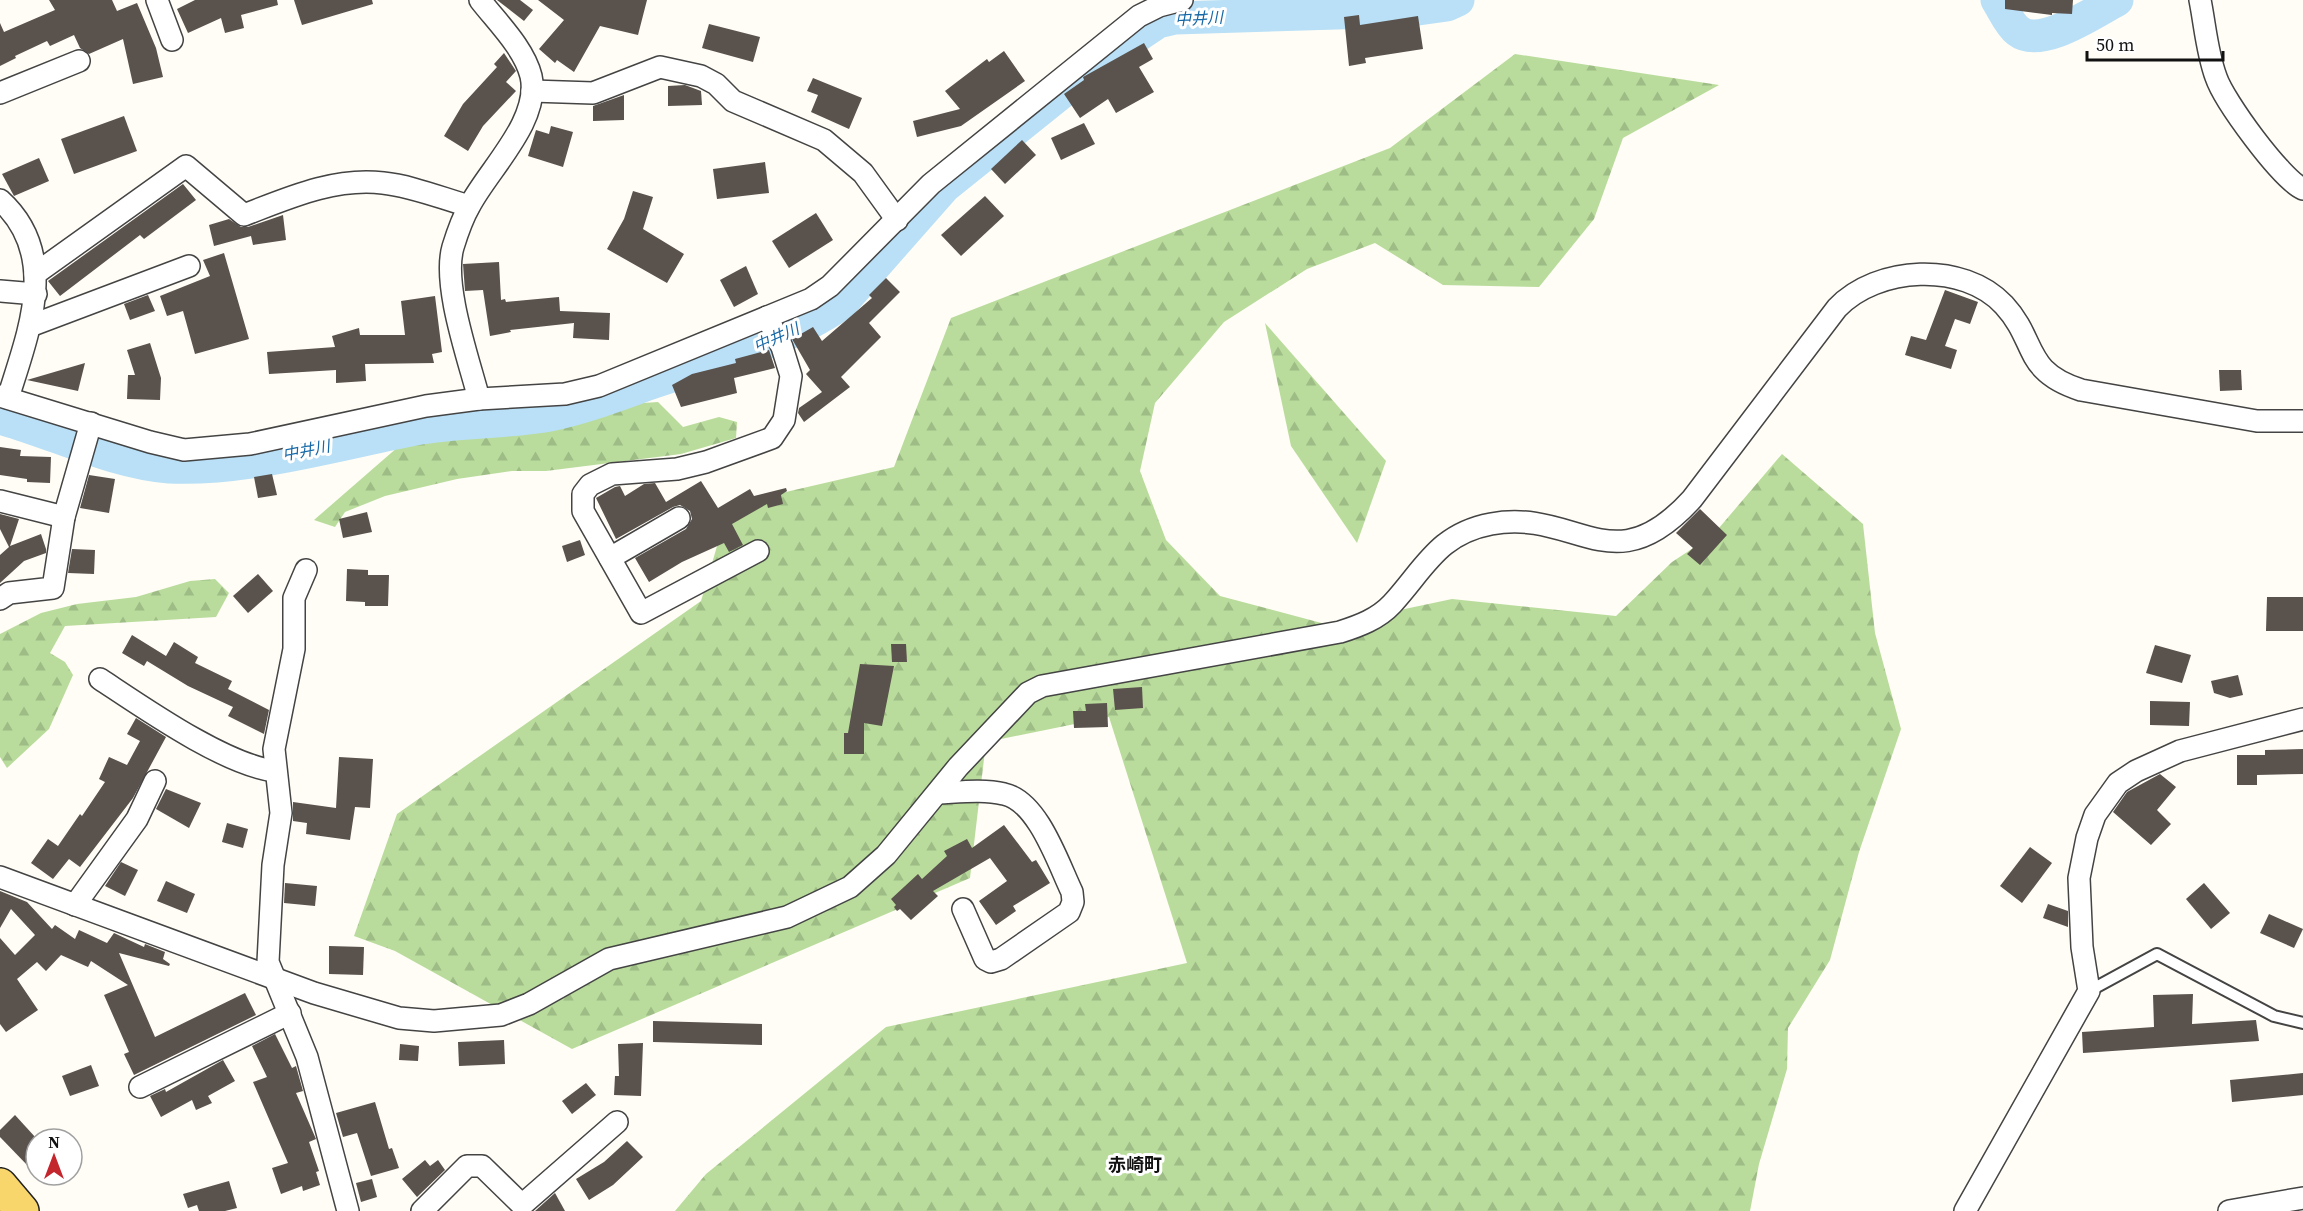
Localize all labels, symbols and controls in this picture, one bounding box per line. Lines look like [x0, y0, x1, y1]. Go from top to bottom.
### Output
water label: 中井川 [1174, 6, 1226, 30]
scale bar [2087, 24, 2224, 62]
text: 50 m [2096, 32, 2134, 57]
water label: 中井川 [750, 316, 804, 357]
water label: 中井川 [280, 434, 334, 465]
north arrow [24, 1127, 84, 1187]
text: N [48, 1131, 60, 1153]
district label: 赤崎町 [1108, 1152, 1162, 1177]

